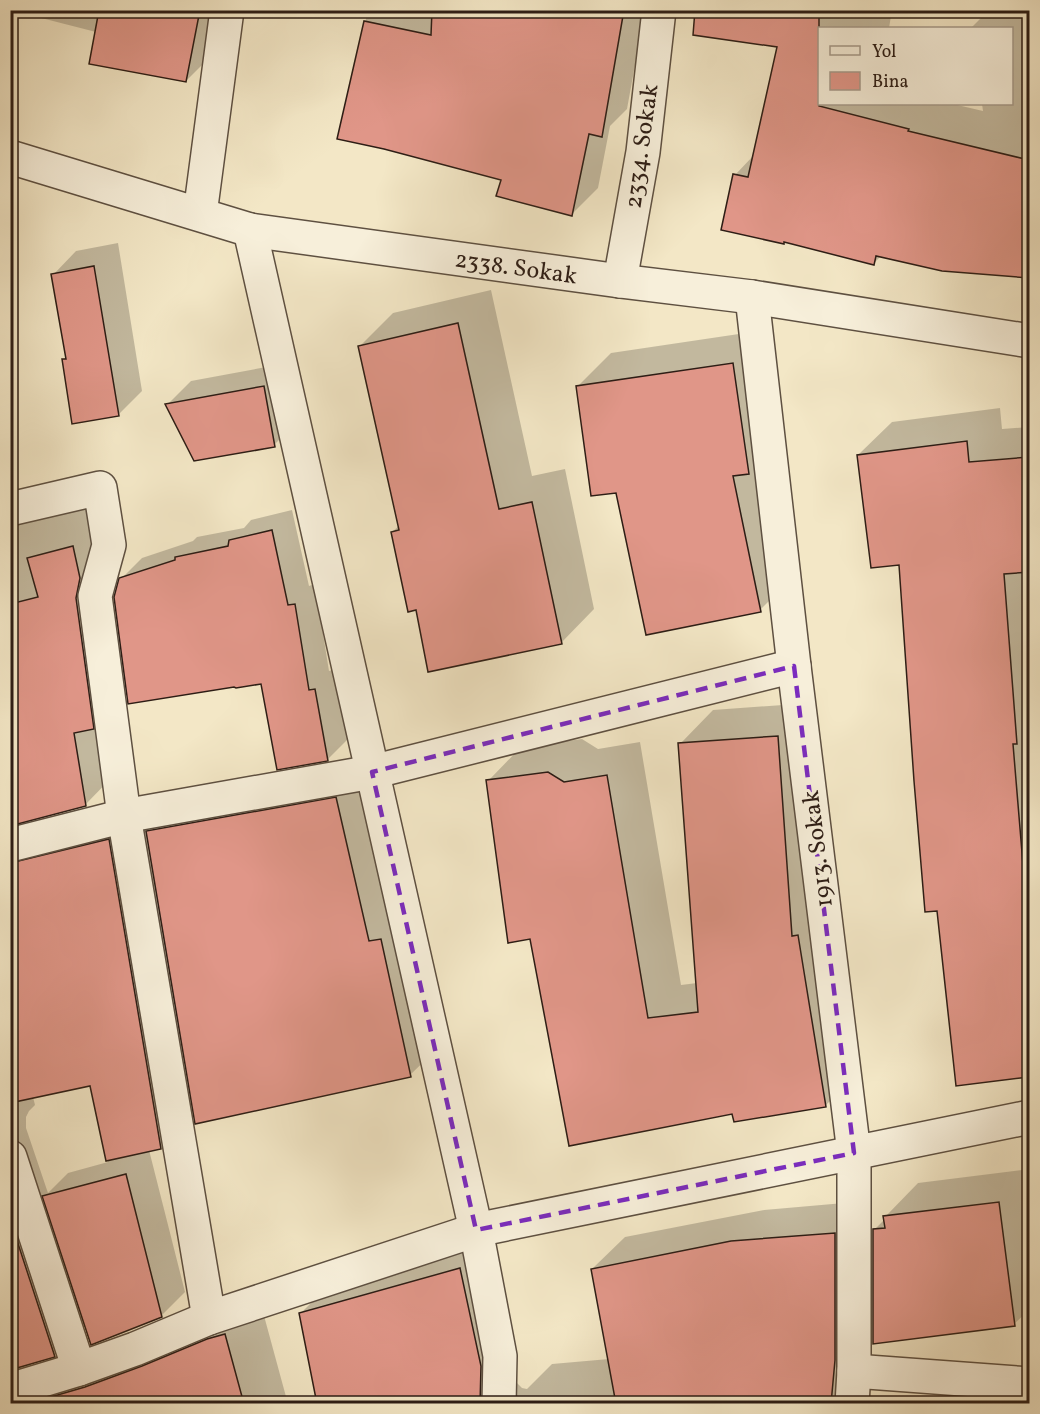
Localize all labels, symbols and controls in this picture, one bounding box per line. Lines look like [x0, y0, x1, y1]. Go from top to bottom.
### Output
legend [818, 27, 1013, 105]
text: Yol [872, 40, 897, 65]
text: Bina [872, 70, 908, 95]
street label: 2334. Sokak [617, 82, 669, 211]
street label: 2338. Sokak [452, 244, 579, 294]
street label: 1913. Sokak [795, 788, 843, 909]

